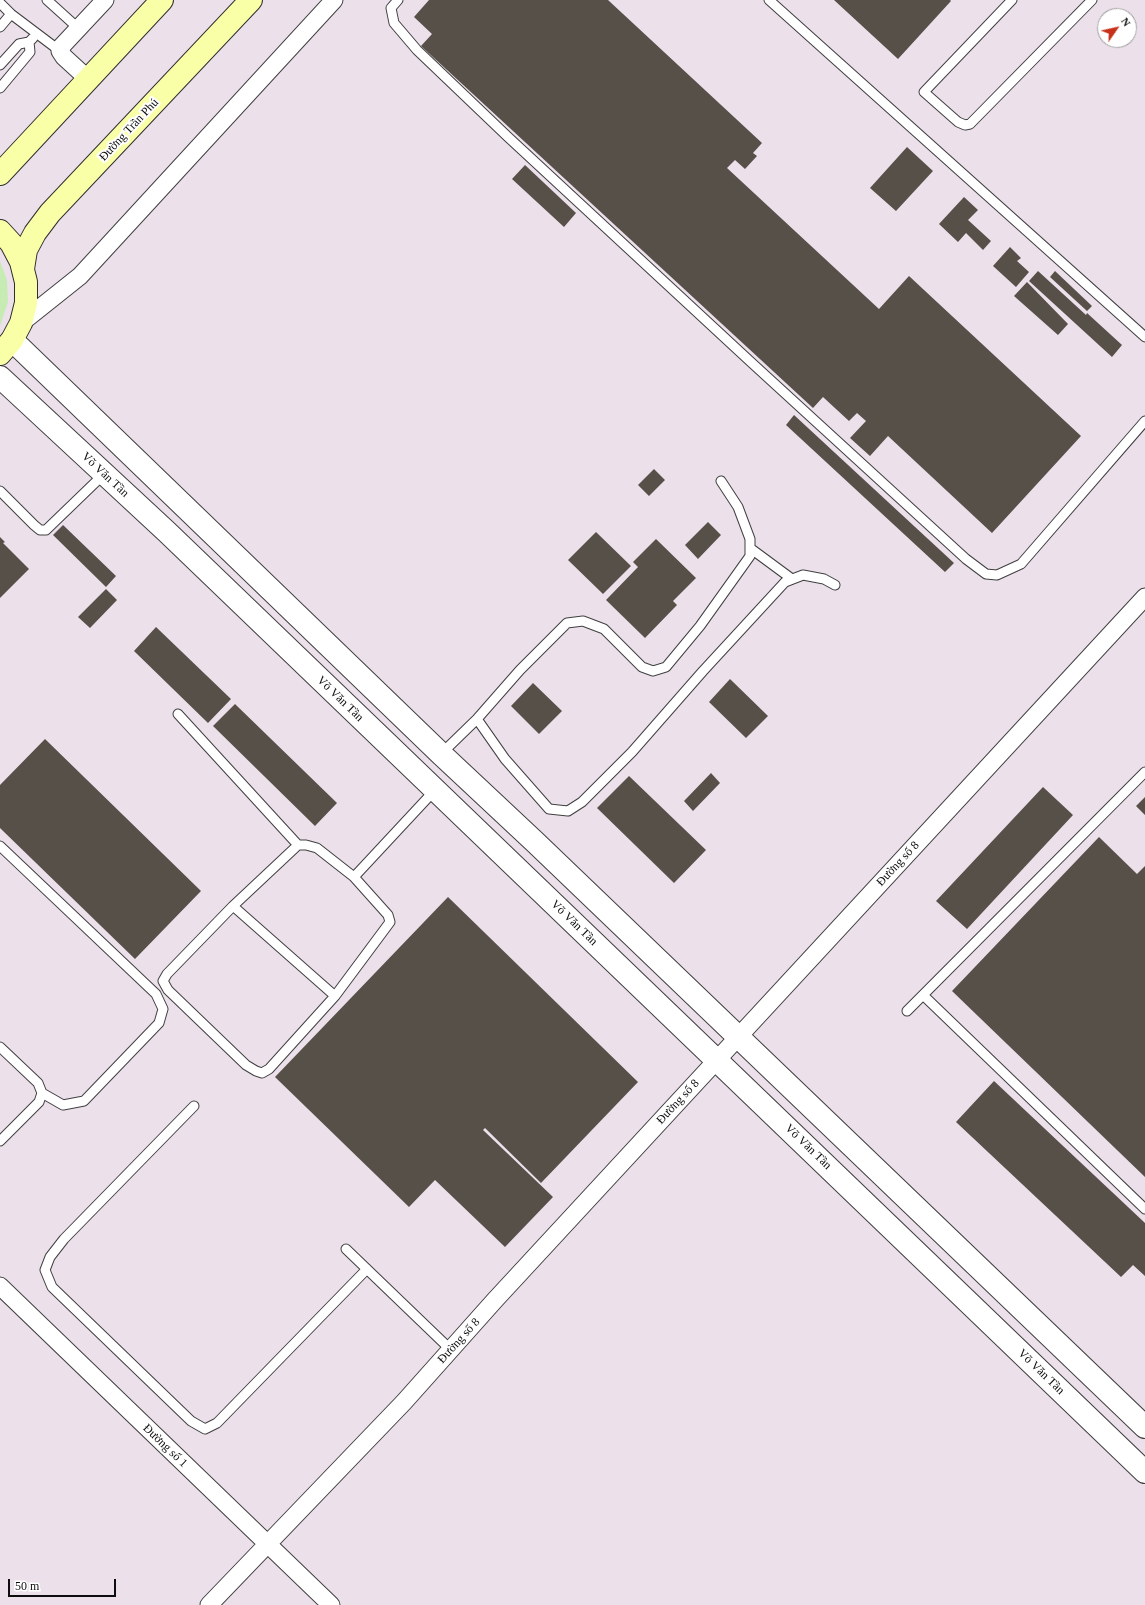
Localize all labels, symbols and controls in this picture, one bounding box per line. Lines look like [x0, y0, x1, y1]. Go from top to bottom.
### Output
north arrow [1097, 8, 1137, 48]
text: N [1119, 15, 1133, 28]
street label: Đường Trần Phú [96, 96, 162, 164]
street label: Võ Văn Tần [78, 450, 132, 500]
street label: Võ Văn Tần [314, 673, 366, 725]
street label: Đường số 8 [874, 839, 922, 889]
street label: Võ Văn Tần [548, 897, 600, 949]
street label: Đường số 8 [654, 1077, 702, 1127]
street label: Võ Văn Tần [782, 1121, 834, 1173]
street label: Đường số 8 [435, 1315, 483, 1367]
street label: Võ Văn Tần [1015, 1346, 1067, 1398]
street label: Đường số 1 [140, 1421, 190, 1471]
scale bar [10, 1571, 118, 1597]
text: 50 m [15, 1579, 39, 1593]

